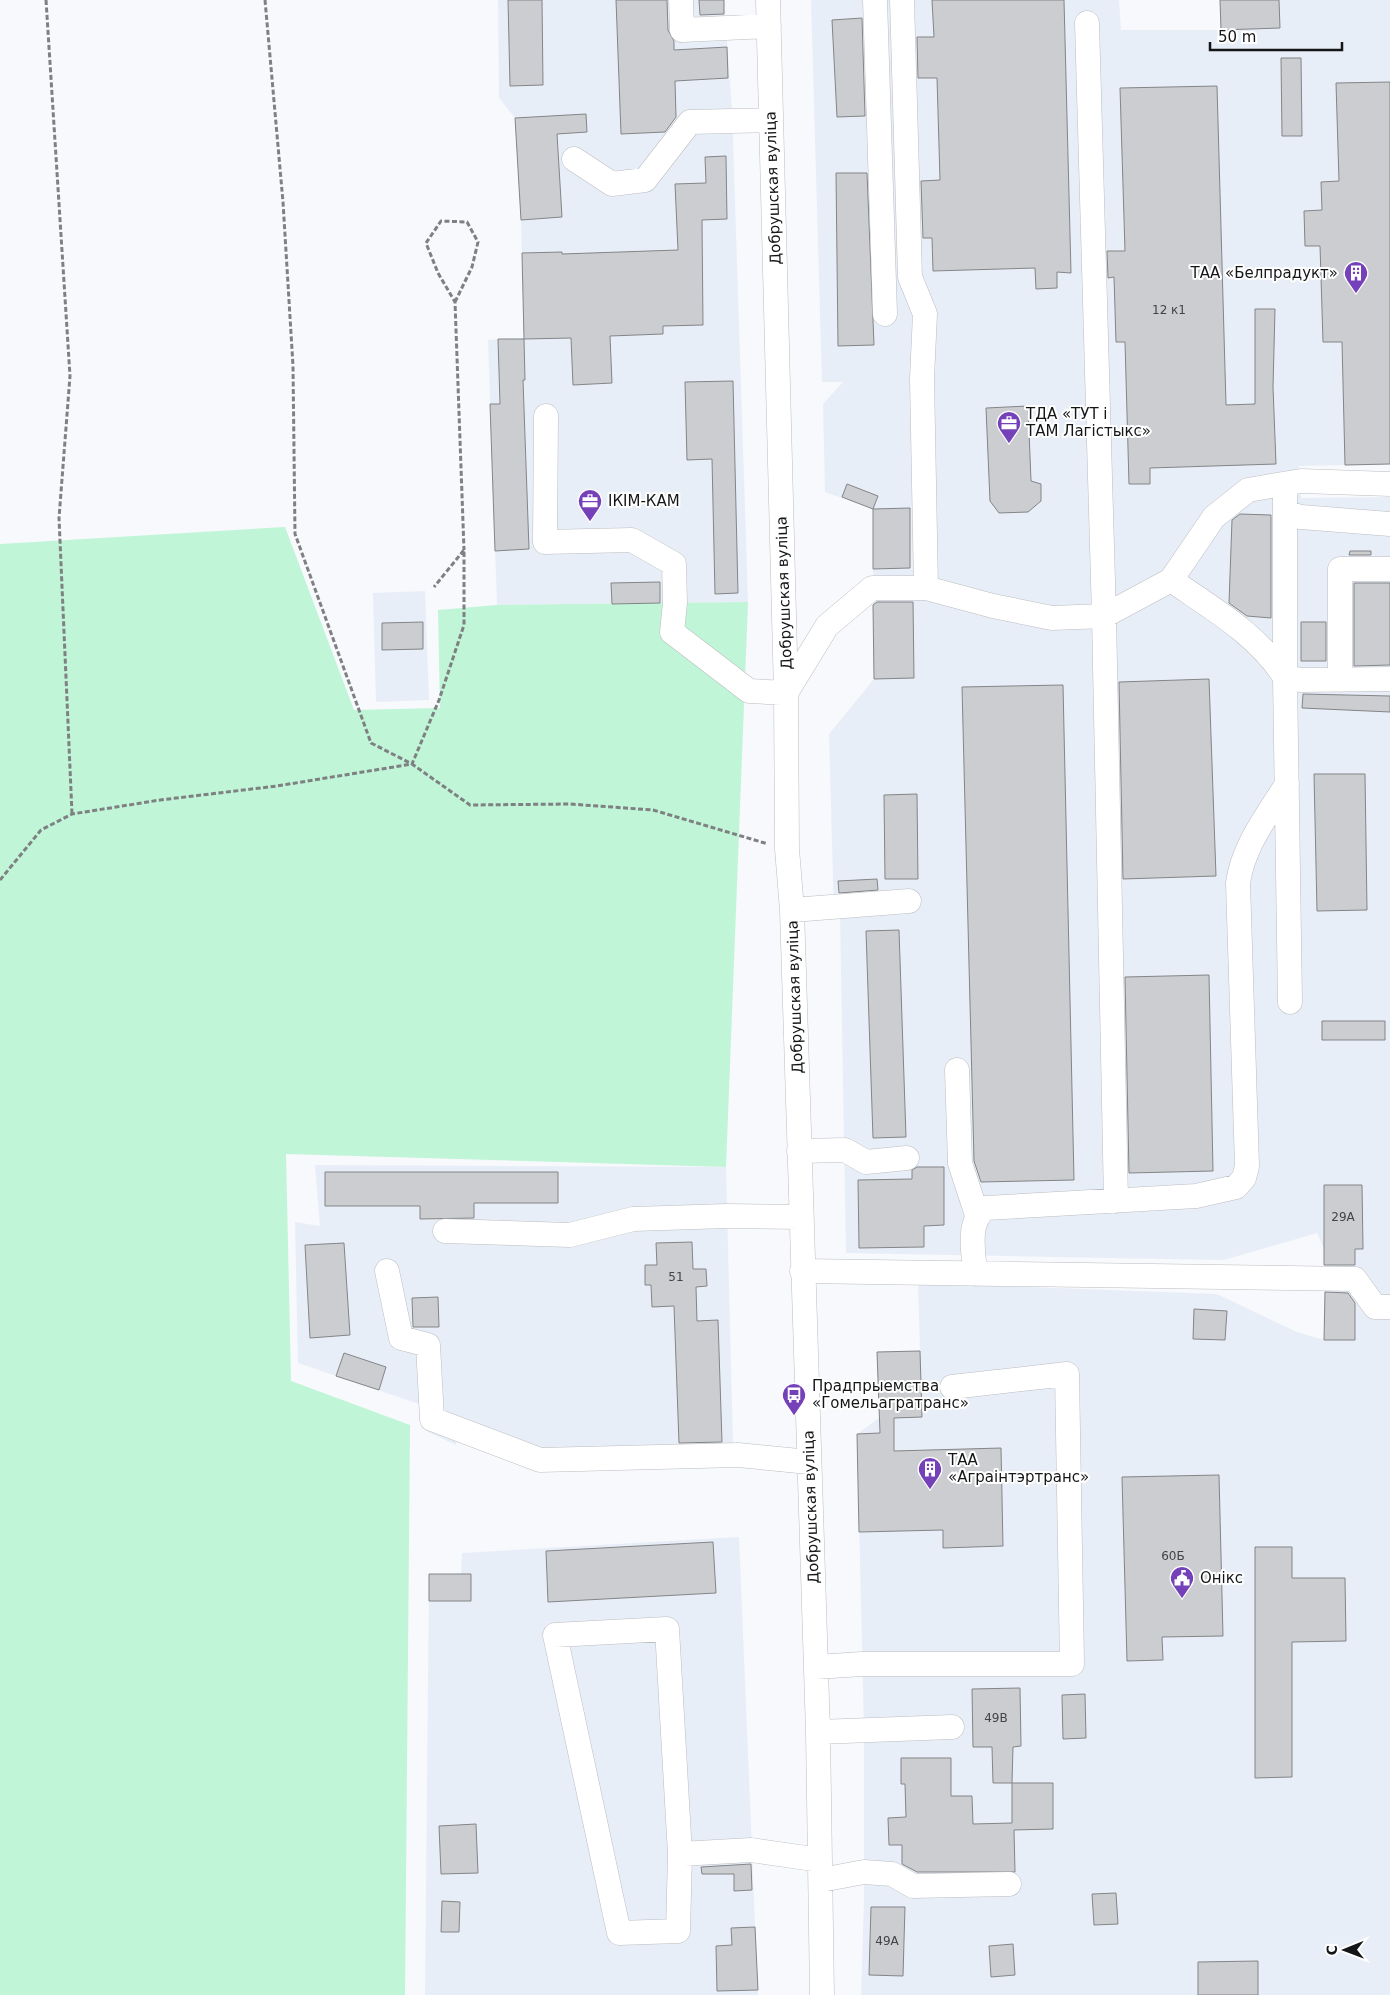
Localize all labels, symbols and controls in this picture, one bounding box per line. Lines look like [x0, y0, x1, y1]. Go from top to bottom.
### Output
scale bar [1210, 20, 1342, 52]
text: 50 m [1218, 28, 1256, 46]
street label: Добрушская вуліца [761, 111, 785, 265]
building icon: ТАА «Белпрадукт» [1343, 260, 1369, 294]
place label: ТАА «Белпрадукт» [1190, 264, 1338, 282]
house number: 12 к1 [1152, 303, 1186, 317]
place label: ТДА «ТУТ і ТАМ Лагістыкс» [1025, 405, 1151, 440]
office icon: ТДА «ТУТ і ТАМ Лагістыкс» [996, 410, 1022, 444]
office icon: ІКІМ-КАМ [577, 488, 603, 522]
place label: ІКІМ-КАМ [608, 492, 680, 510]
street label: Добрушская вуліца [772, 516, 796, 670]
street label: Добрушская вуліца [783, 920, 807, 1074]
house number: 29А [1331, 1210, 1356, 1224]
house number: 51 [668, 1270, 684, 1284]
place label: Прадпрыемства «Гомельагратранс» [812, 1377, 969, 1412]
bus stop icon: Прадпрыемства «Гомельагратранс» [781, 1382, 807, 1416]
street label: Добрушская вуліца [799, 1430, 823, 1584]
place label: ТАА «Аграінтэртранс» [947, 1451, 1089, 1486]
building icon: ТАА «Аграінтэртранс» [917, 1456, 943, 1490]
house number: 60Б [1161, 1549, 1185, 1563]
public building icon: Онікс [1169, 1565, 1195, 1599]
place label: Онікс [1200, 1569, 1243, 1587]
house number: 49В [984, 1711, 1008, 1725]
north arrow [1320, 1925, 1370, 1975]
house number: 49А [875, 1934, 900, 1948]
text: С [1324, 1945, 1340, 1956]

